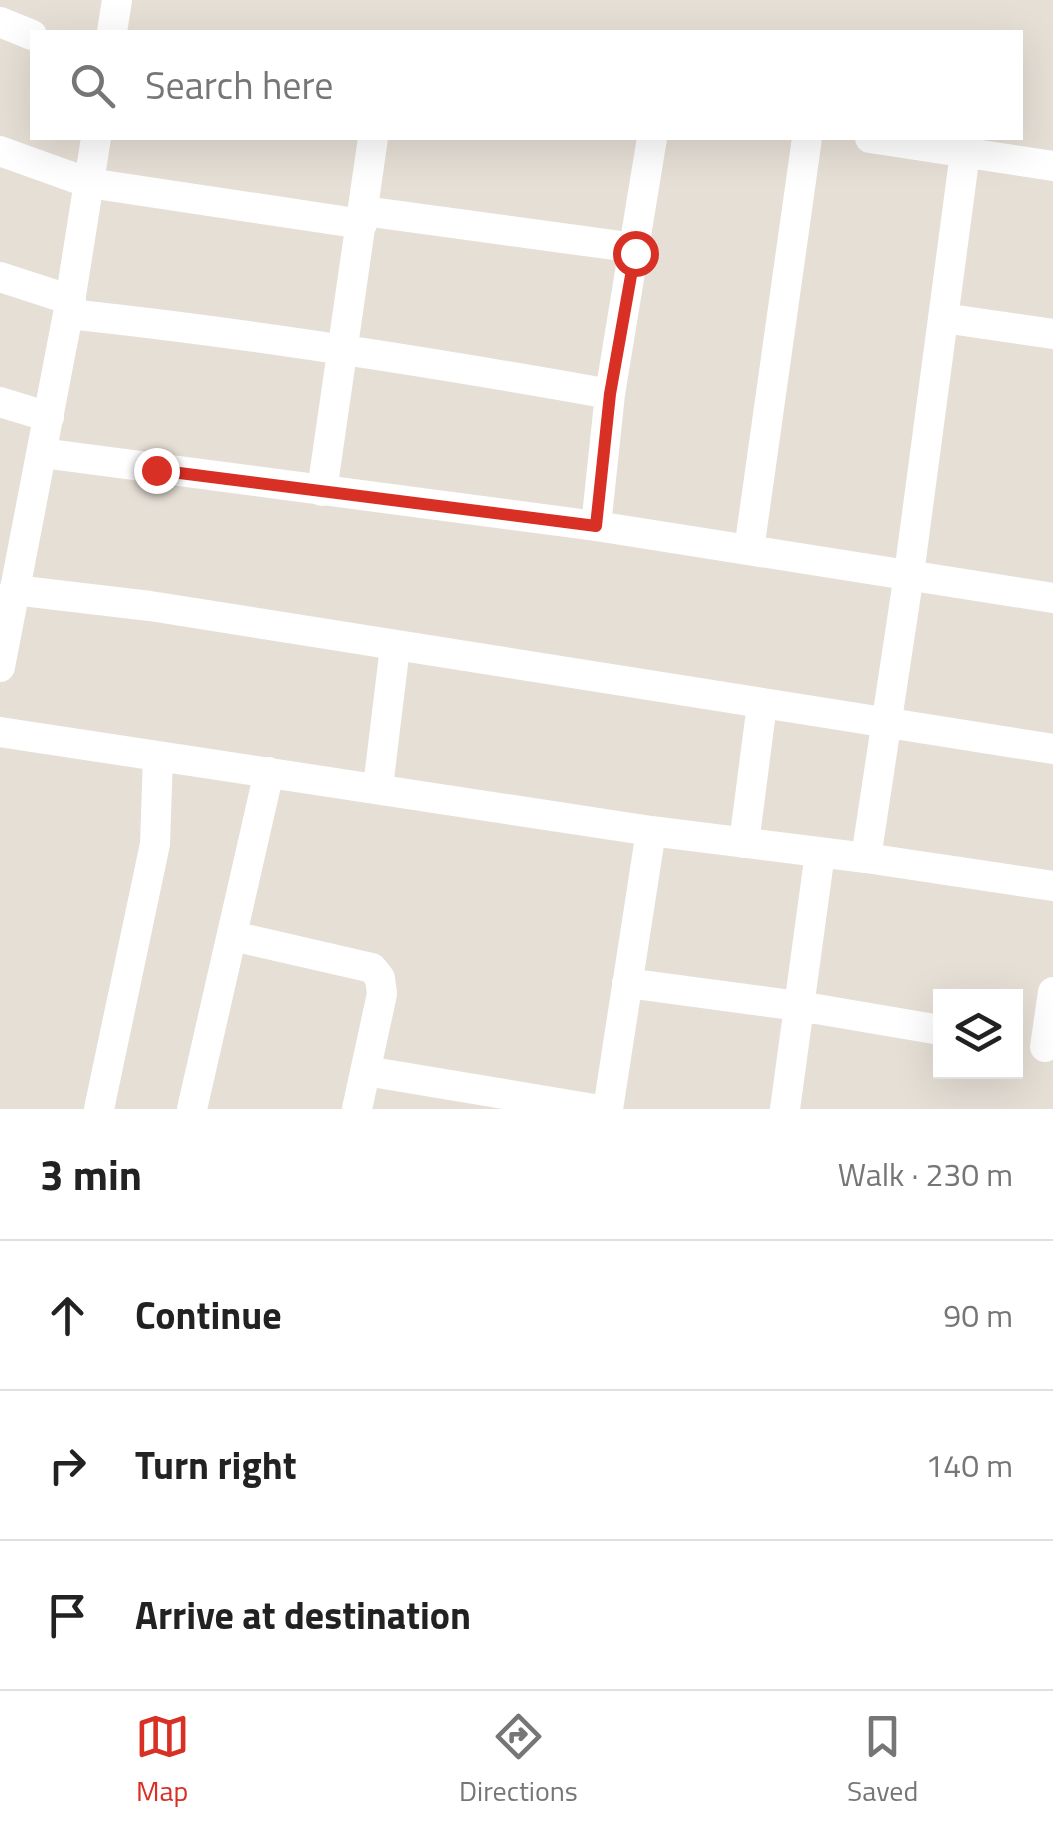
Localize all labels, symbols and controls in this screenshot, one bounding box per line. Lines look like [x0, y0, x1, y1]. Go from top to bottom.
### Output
search box [30, 30, 1023, 140]
text: Search here [145, 56, 333, 114]
icon: search [65, 58, 120, 113]
route start [613, 231, 659, 277]
route end [134, 448, 180, 494]
map controls [933, 989, 1023, 1079]
button: layers [933, 989, 1023, 1079]
text: 3 min [40, 1142, 142, 1206]
text: Walk · 230 m [838, 1150, 1013, 1198]
text: Continue [135, 1286, 282, 1344]
icon: ahead [40, 1288, 95, 1343]
text: 90 m [943, 1291, 1013, 1339]
text: Turn right [135, 1436, 297, 1494]
icon: right [40, 1438, 95, 1493]
text: 140 m [925, 1441, 1013, 1489]
text: Arrive at destination [135, 1586, 471, 1644]
icon: arrive [40, 1588, 95, 1643]
tab: Map [135, 1709, 190, 1812]
tab: Directions [459, 1709, 578, 1812]
tab: Saved [847, 1709, 918, 1812]

